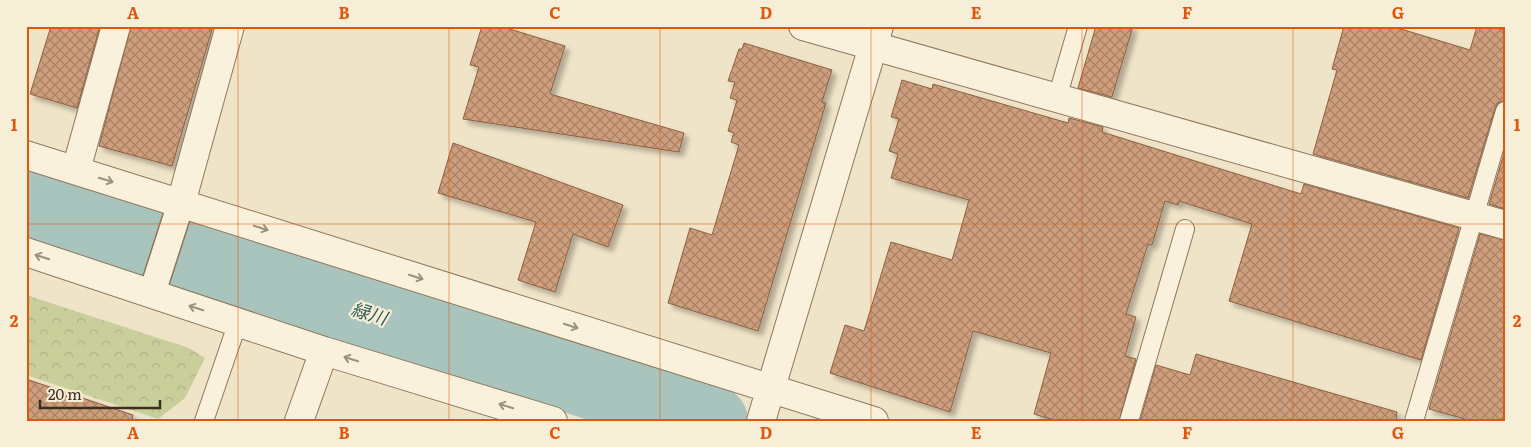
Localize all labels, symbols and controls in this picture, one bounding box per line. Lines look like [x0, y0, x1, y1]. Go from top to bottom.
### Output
text: A [127, 0, 139, 24]
text: B [338, 0, 350, 24]
text: C [549, 0, 561, 24]
text: D [760, 0, 772, 24]
text: E [971, 0, 982, 24]
text: F [1182, 0, 1192, 24]
text: G [1392, 0, 1404, 24]
text: 1 [11, 112, 18, 136]
text: 1 [1514, 112, 1521, 136]
one-way arrow [98, 175, 114, 185]
one-way arrow [253, 224, 269, 234]
one-way arrow [34, 252, 50, 262]
one-way arrow [408, 273, 424, 283]
water label: 緑川 [348, 294, 393, 331]
one-way arrow [189, 303, 204, 312]
text: 2 [10, 308, 19, 332]
text: 2 [1513, 308, 1522, 332]
one-way arrow [563, 322, 579, 331]
one-way arrow [343, 353, 359, 363]
scale bar [40, 377, 160, 409]
text: 20 m [48, 382, 82, 405]
one-way arrow [498, 401, 514, 411]
text: A [127, 420, 139, 444]
text: B [338, 420, 350, 444]
text: C [549, 420, 561, 444]
text: D [760, 420, 772, 444]
text: E [971, 420, 982, 444]
text: F [1182, 420, 1192, 444]
text: G [1392, 420, 1404, 444]

